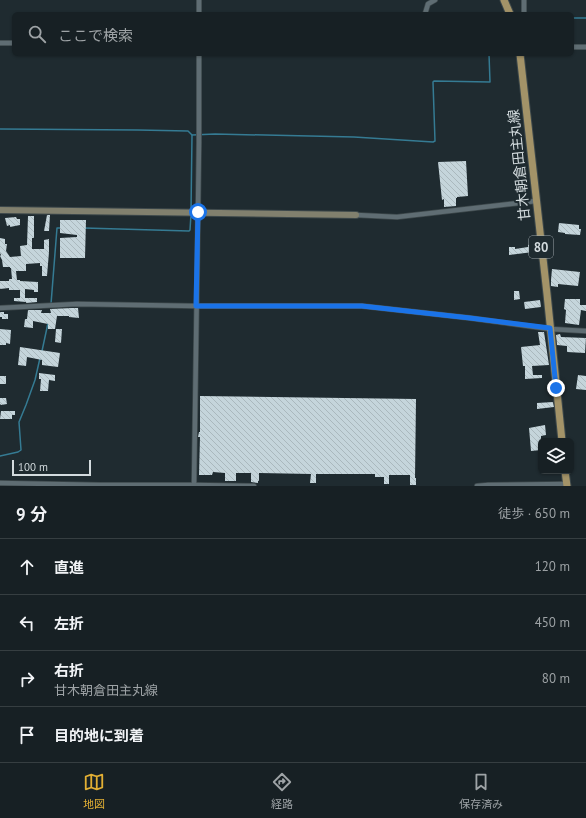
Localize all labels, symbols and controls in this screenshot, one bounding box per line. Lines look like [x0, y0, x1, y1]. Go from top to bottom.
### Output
search box [12, 12, 574, 56]
icon: search [26, 23, 48, 45]
text: ここで検索 [58, 26, 133, 45]
street label: 甘木朝倉田主丸線 [504, 108, 534, 222]
route start [189, 203, 207, 221]
road number: 80 [529, 236, 553, 258]
route end [547, 379, 565, 397]
map controls [538, 438, 574, 474]
button: layers [538, 438, 574, 474]
scale bar [12, 458, 91, 477]
text: 100 m [18, 460, 48, 474]
text: 9 分 [16, 503, 47, 525]
text: 徒歩 · 650 m [498, 505, 570, 522]
icon: ahead [16, 556, 38, 578]
text: 直進 [54, 558, 84, 577]
text: 120 m [535, 558, 570, 575]
icon: left [16, 612, 38, 634]
text: 左折 [54, 614, 84, 633]
text: 450 m [535, 614, 570, 631]
text: 右折 [54, 661, 84, 680]
icon: right [16, 668, 38, 690]
text: 80 m [542, 670, 570, 687]
text: 甘木朝倉田主丸線 [54, 682, 158, 699]
icon: arrive [16, 724, 38, 746]
text: 目的地に到着 [54, 726, 144, 745]
tab: 地図 [83, 771, 105, 811]
tab: 経路 [271, 771, 293, 811]
tab: 保存済み [459, 771, 503, 811]

